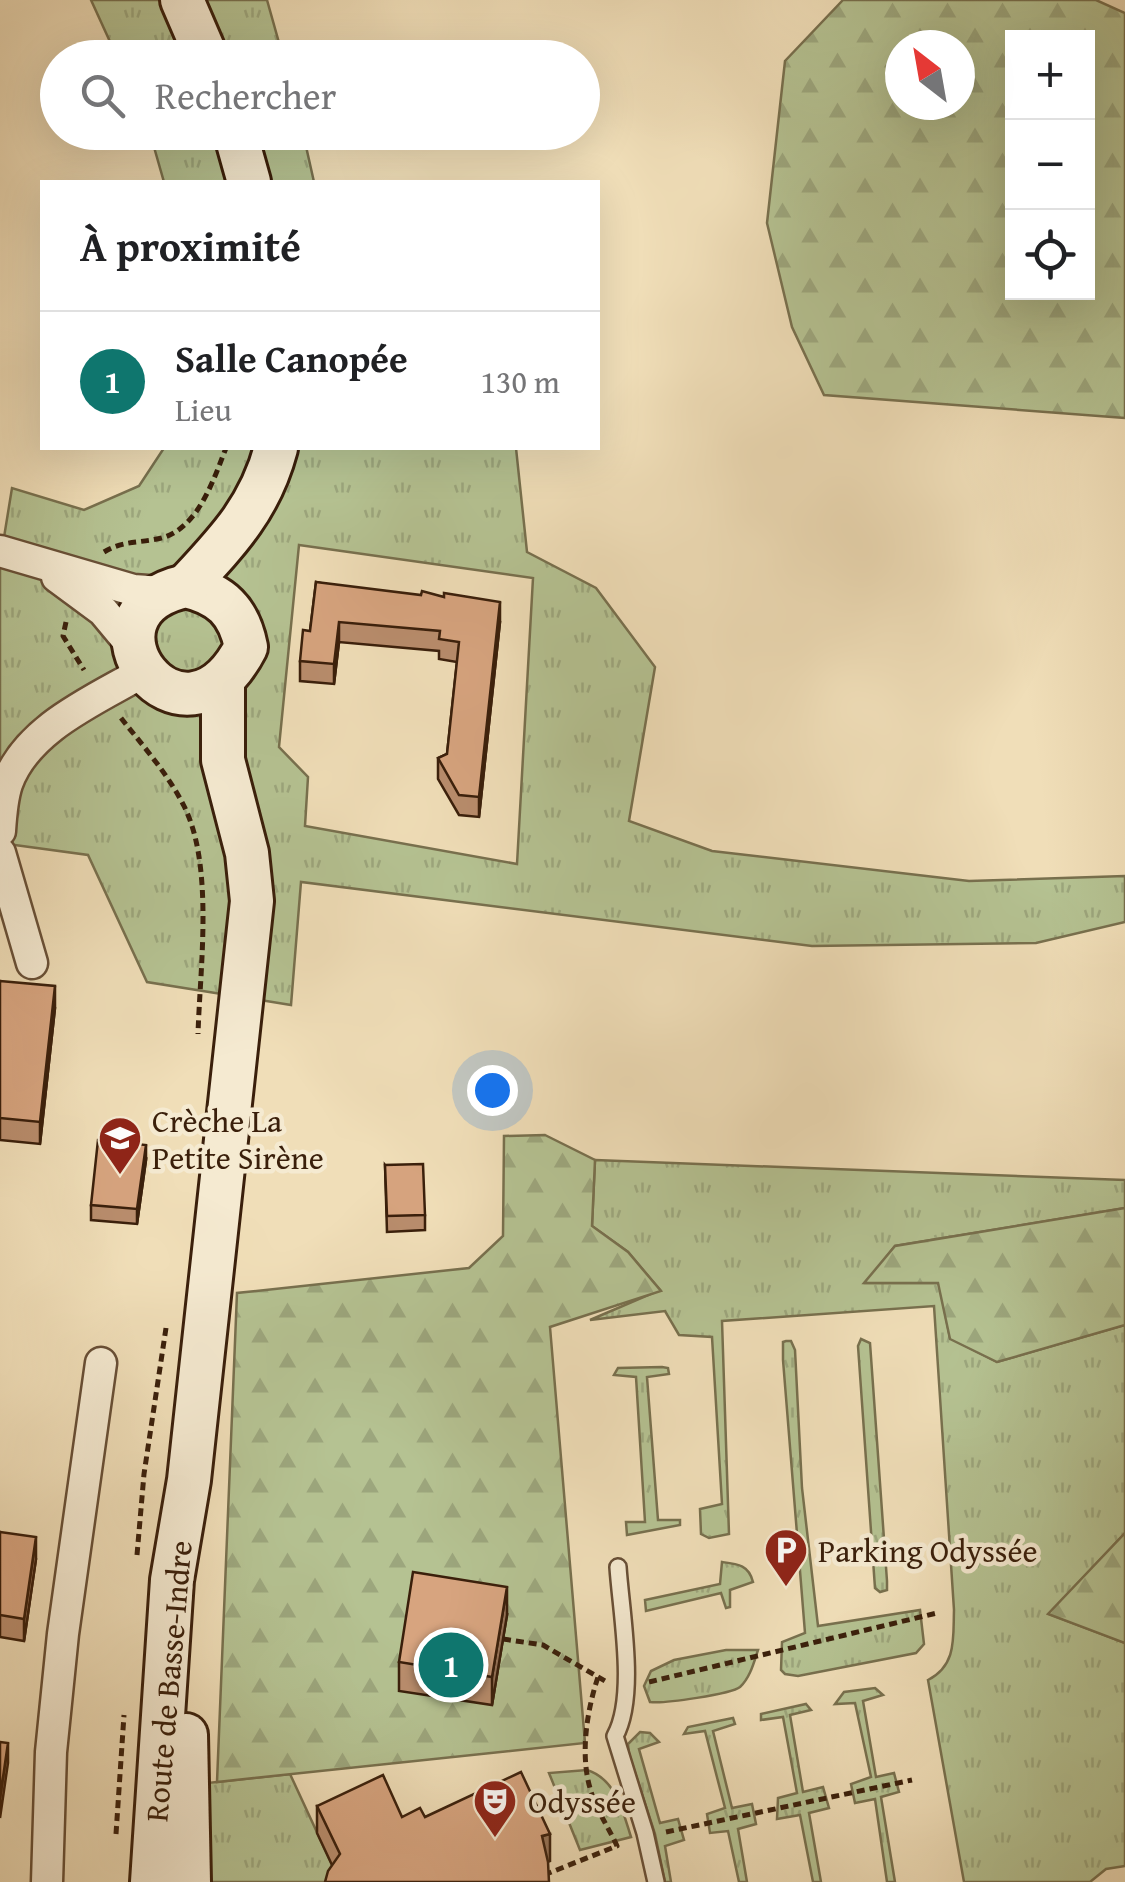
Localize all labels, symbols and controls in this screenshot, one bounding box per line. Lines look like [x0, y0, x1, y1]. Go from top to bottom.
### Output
north arrow [885, 30, 975, 120]
map controls [1005, 30, 1095, 300]
button: + [1005, 30, 1095, 120]
search box [40, 40, 600, 150]
text: Rechercher [155, 67, 336, 123]
icon: search [75, 68, 130, 123]
button: − [1005, 120, 1095, 210]
button: locate [1005, 210, 1095, 300]
text: À proximité [80, 215, 301, 276]
text: Salle Canopée [175, 330, 408, 386]
text: 1 [104, 358, 121, 405]
text: 130 m [481, 358, 560, 405]
text: Lieu [175, 386, 232, 433]
your location [467, 1065, 518, 1116]
place label: Crèche La Petite Sirène [152, 1097, 324, 1181]
school or university icon: Crèche La Petite Sirène [97, 1115, 143, 1176]
parking icon: Parking Odyssée [763, 1527, 809, 1588]
place label: Parking Odyssée [818, 1527, 1038, 1574]
street label: Route de Basse-Indre [132, 1539, 204, 1823]
pin: 1 [418, 1628, 484, 1702]
theatre icon: Odyssée [472, 1778, 518, 1839]
place label: Odyssée [528, 1778, 636, 1825]

